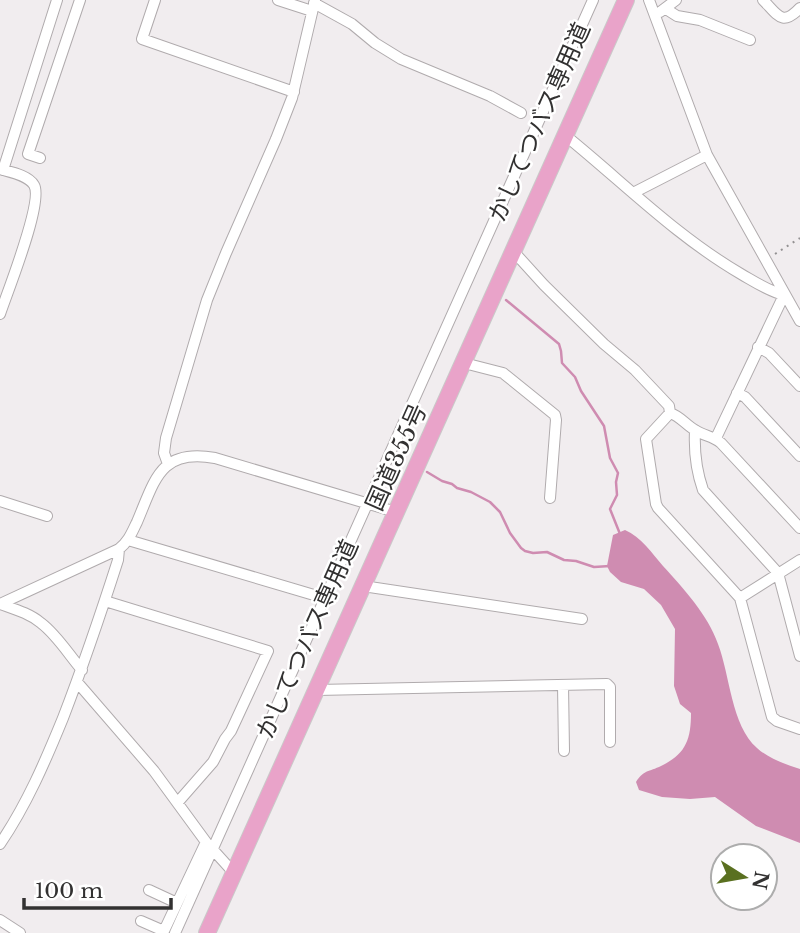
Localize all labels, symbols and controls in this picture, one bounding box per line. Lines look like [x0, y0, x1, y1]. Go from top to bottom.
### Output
street label: かしてつバス専用道 [482, 18, 596, 226]
street label: 国道355号 [360, 399, 432, 515]
street label: かしてつバス専用道 [250, 535, 364, 743]
north arrow [709, 842, 779, 912]
scale bar [24, 866, 172, 910]
text: N [747, 869, 773, 891]
text: 100 m [35, 878, 103, 904]

